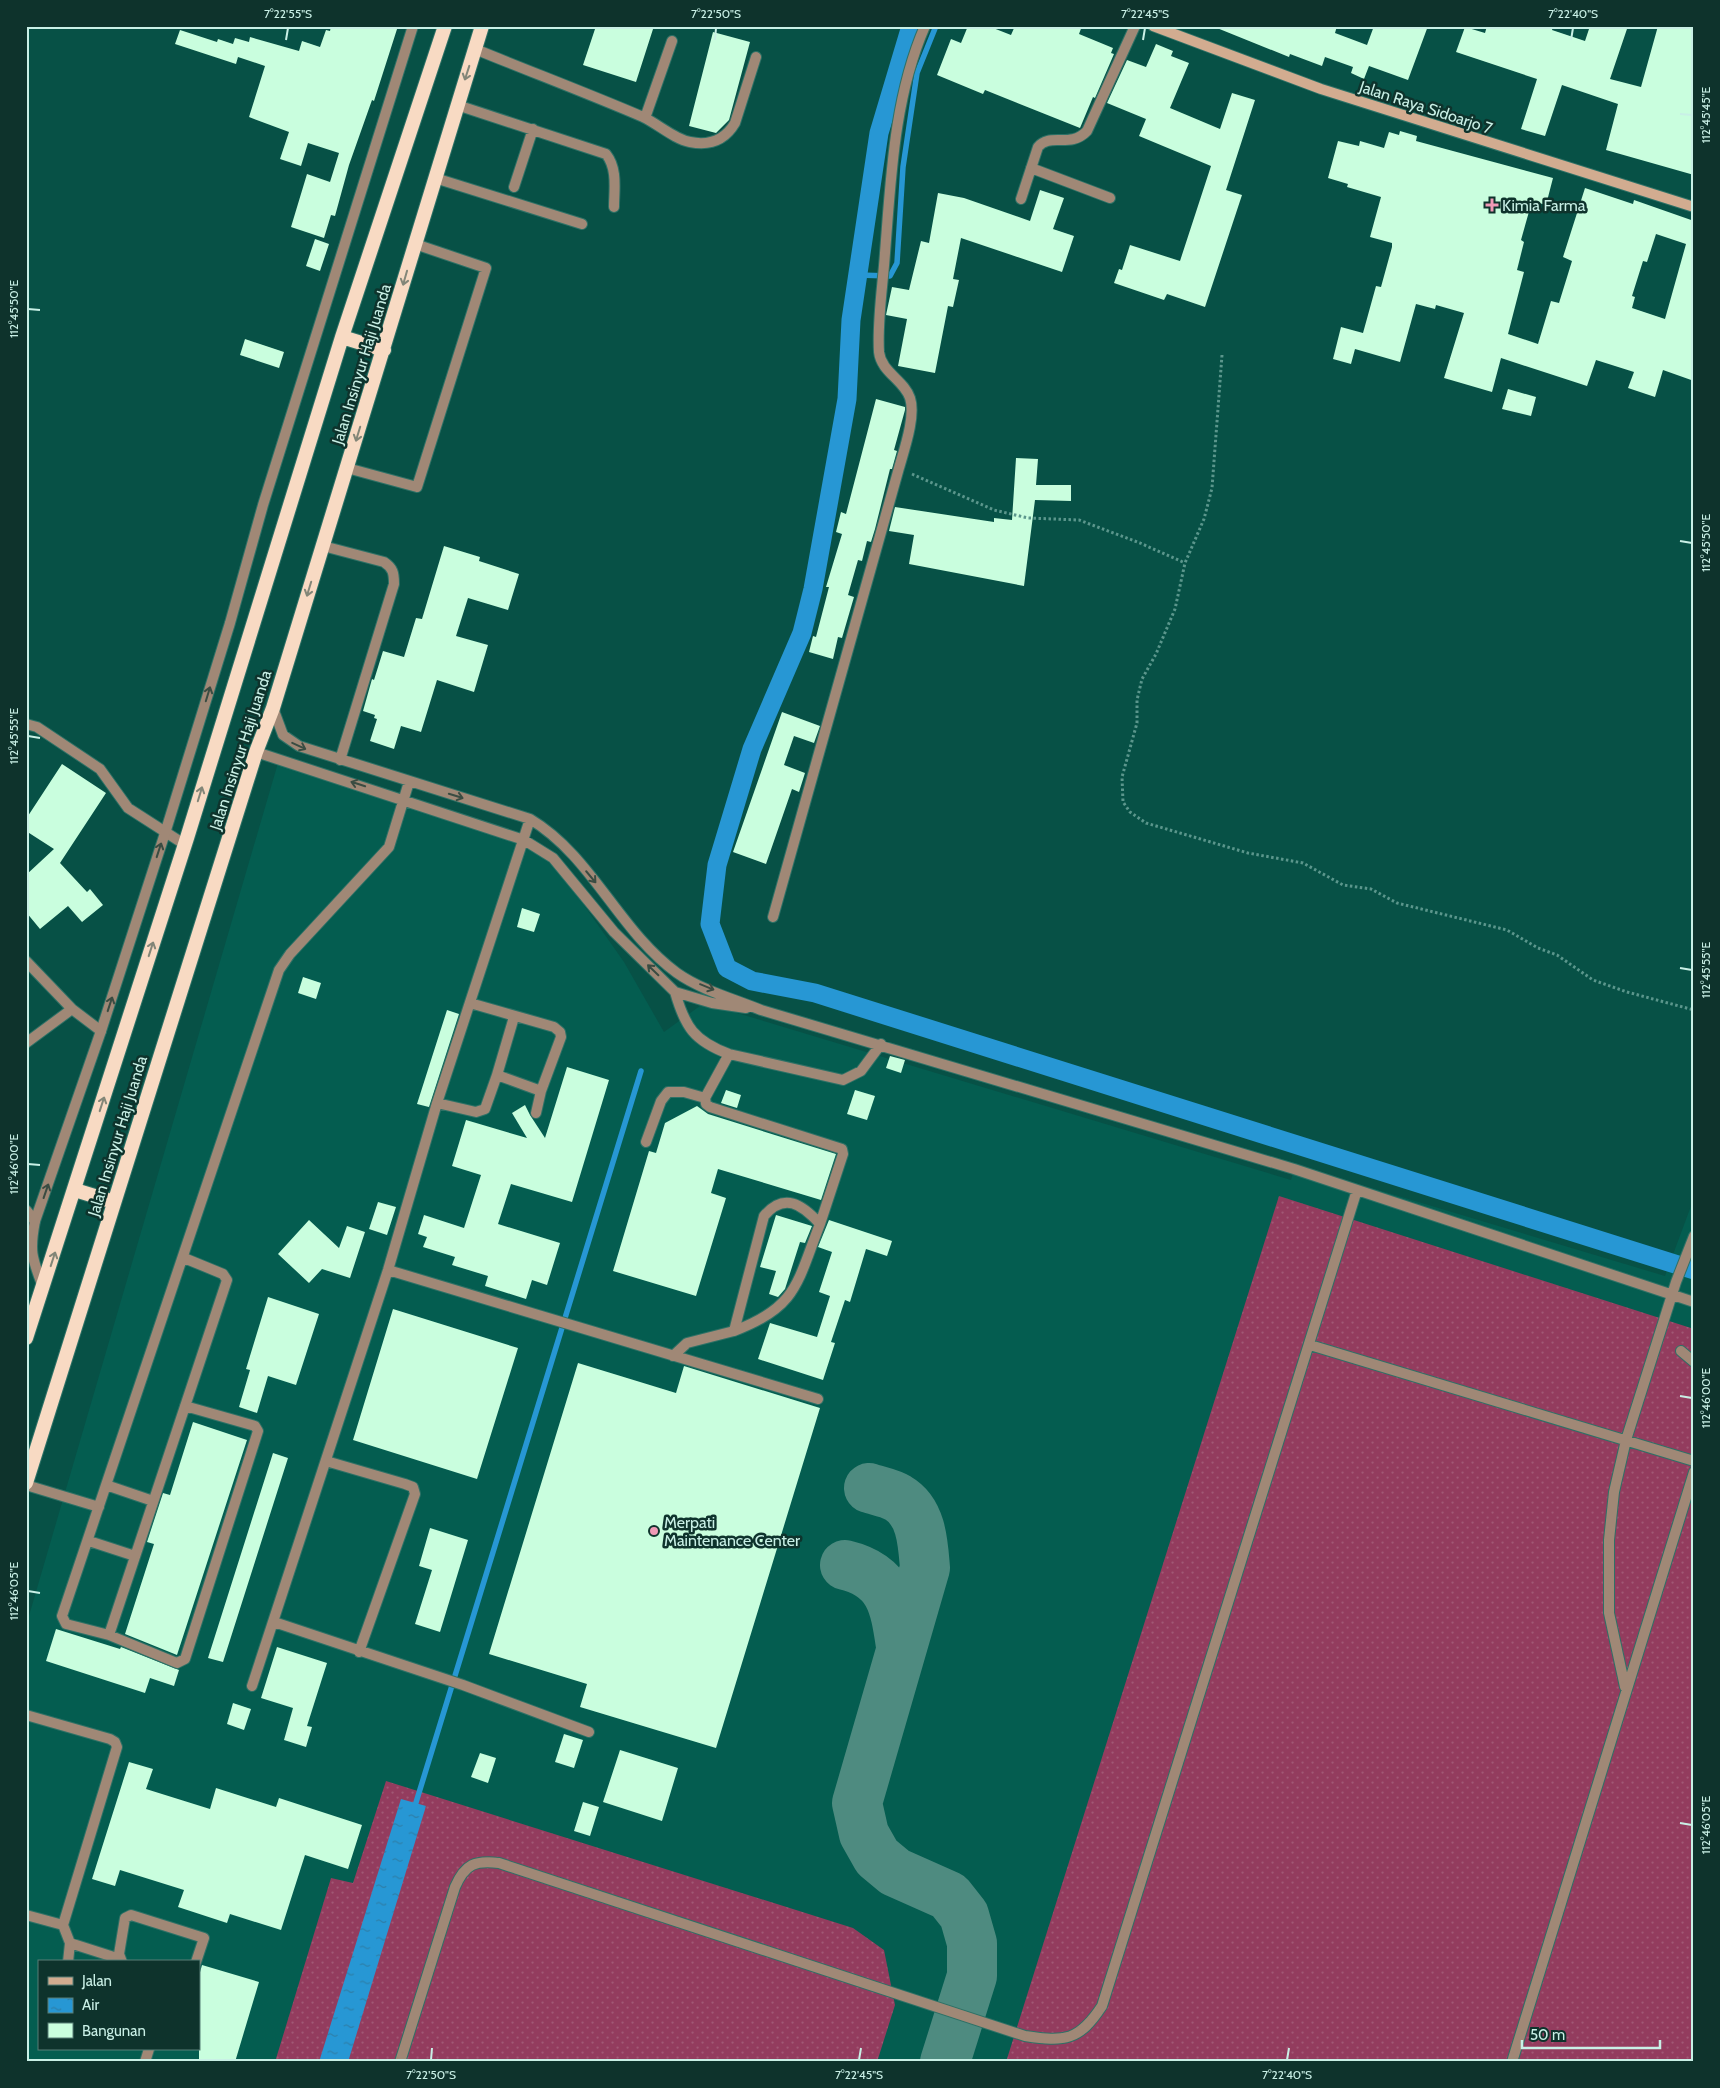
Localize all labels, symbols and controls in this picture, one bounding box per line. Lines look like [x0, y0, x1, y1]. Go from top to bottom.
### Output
text: 7°22'55"S [264, 6, 312, 21]
text: 7°22'50"S [691, 6, 741, 21]
text: 7°22'45"S [1121, 6, 1169, 21]
text: 7°22'40"S [1548, 6, 1598, 21]
one-way arrow [462, 64, 472, 80]
street label: Jalan Raya Sidoarjo 7 [1356, 77, 1495, 138]
text: 112°45'45"E [1698, 86, 1713, 143]
place label: Kimia Farma [1502, 196, 1586, 215]
marker: Kimia Farma [1486, 199, 1498, 211]
one-way arrow [399, 270, 409, 286]
text: 112°45'50"E [6, 280, 21, 338]
street label: Jalan Insinyur Haji Juanda [328, 281, 395, 448]
one-way arrow [352, 425, 362, 441]
text: 112°45'50"E [1698, 514, 1713, 572]
one-way arrow [304, 581, 314, 597]
street label: Jalan Insinyur Haji Juanda [205, 668, 275, 833]
one-way arrow [203, 687, 213, 703]
text: 112°45'55"E [6, 708, 21, 764]
one-way arrow [291, 741, 306, 751]
one-way arrow [350, 779, 366, 789]
one-way arrow [196, 787, 205, 802]
one-way arrow [447, 792, 463, 802]
one-way arrow [155, 842, 165, 858]
one-way arrow [585, 870, 596, 883]
one-way arrow [147, 941, 157, 957]
text: 112°45'55"E [1698, 942, 1713, 998]
one-way arrow [647, 964, 659, 977]
one-way arrow [699, 983, 714, 993]
one-way arrow [105, 997, 115, 1013]
street label: Jalan Insinyur Haji Juanda [84, 1053, 151, 1220]
one-way arrow [98, 1096, 108, 1112]
text: 112°46'00"E [6, 1133, 21, 1194]
one-way arrow [41, 1183, 51, 1199]
one-way arrow [49, 1252, 58, 1267]
text: 112°46'00"E [1698, 1367, 1713, 1428]
place label: Merpati Maintenance Center [664, 1513, 801, 1550]
marker: Merpati Maintenance Center [648, 1525, 660, 1537]
text: 112°46'05"E [6, 1561, 21, 1620]
text: 112°46'05"E [1698, 1795, 1713, 1854]
legend [38, 1960, 200, 2050]
text: Jalan [81, 1972, 112, 1990]
text: Air [82, 1996, 99, 2014]
scale bar [1522, 2018, 1660, 2050]
text: Bangunan [82, 2022, 146, 2040]
text: 50 m [1530, 2026, 1565, 2044]
text: 7°22'50"S [406, 2067, 456, 2082]
text: 7°22'45"S [835, 2067, 883, 2082]
text: 7°22'40"S [1262, 2067, 1312, 2082]

